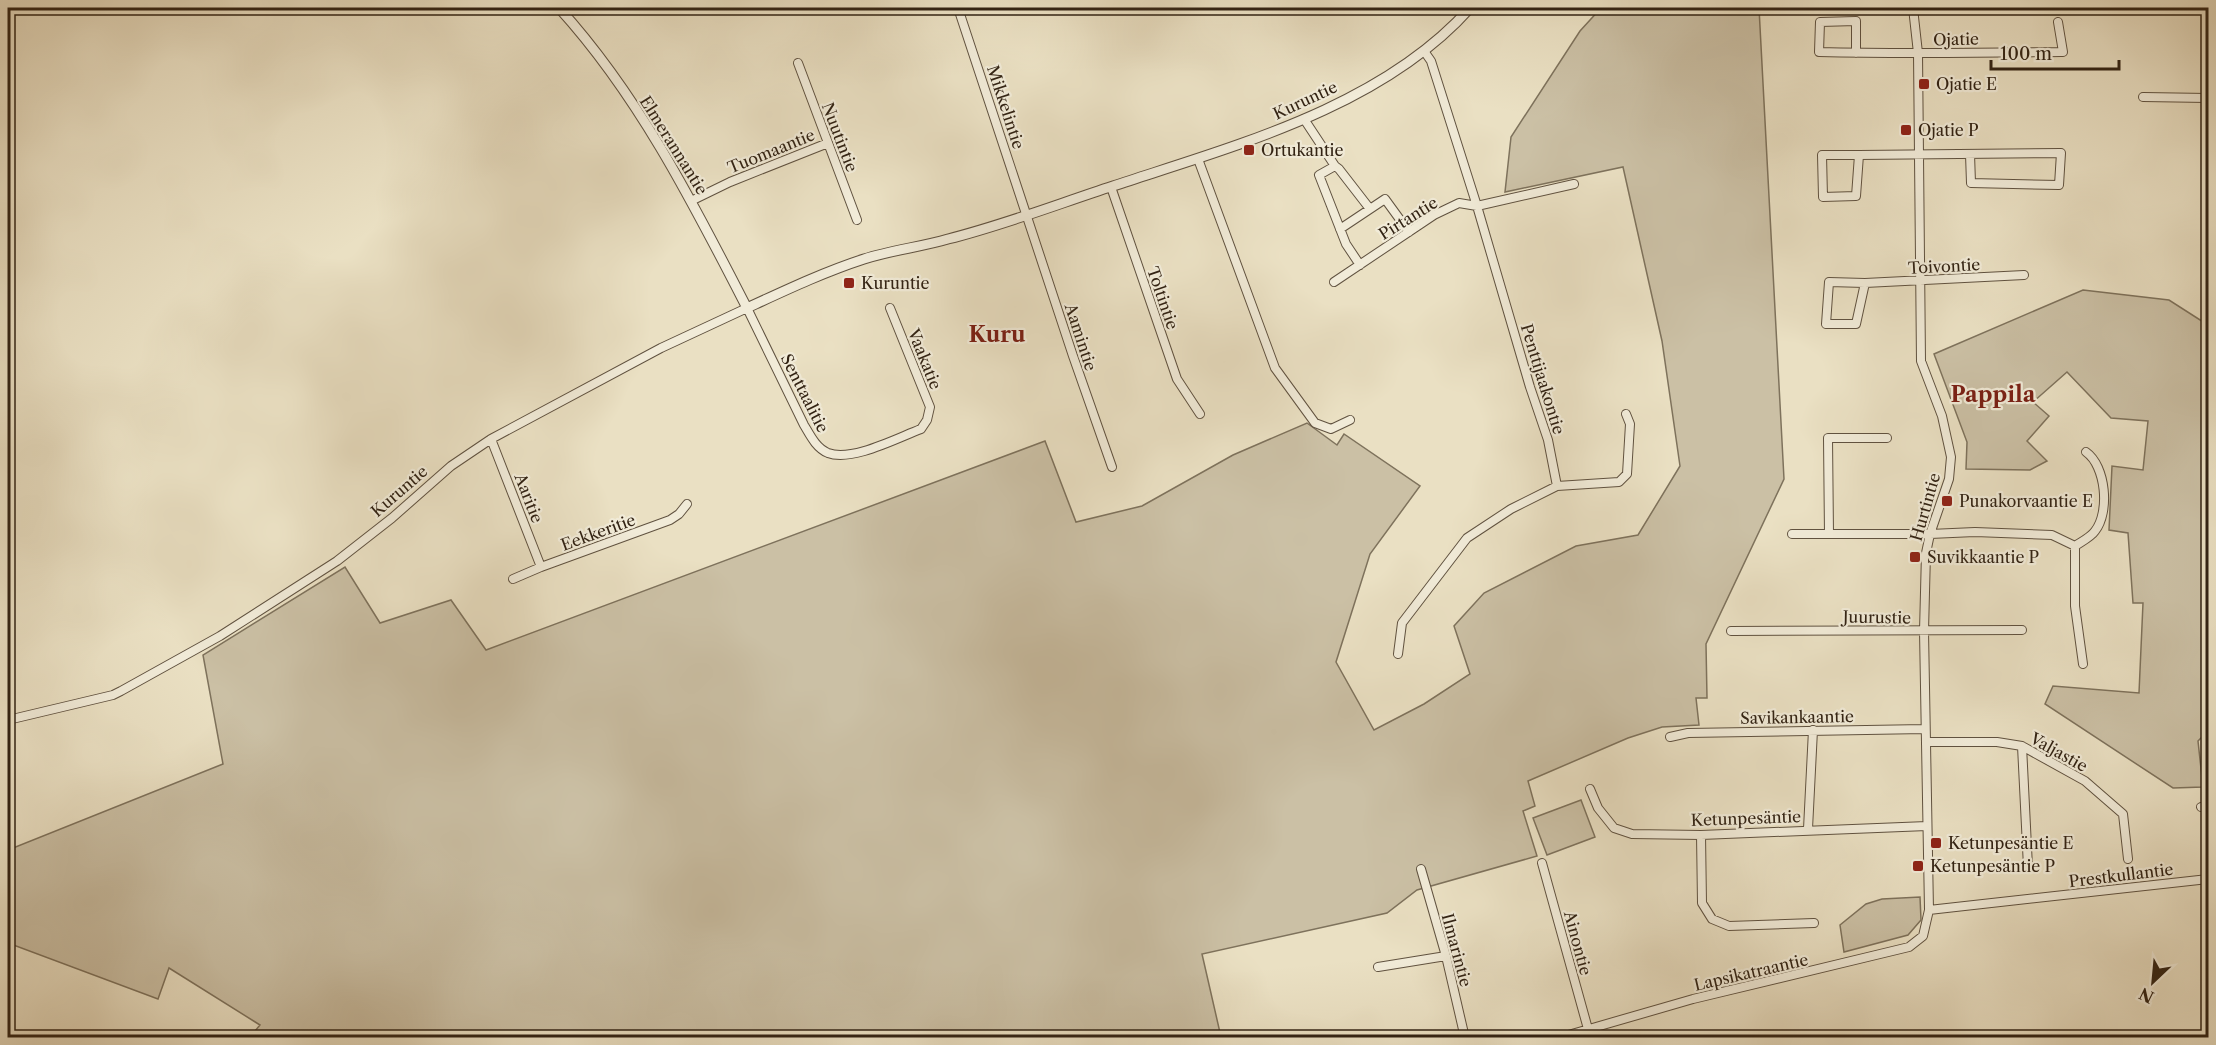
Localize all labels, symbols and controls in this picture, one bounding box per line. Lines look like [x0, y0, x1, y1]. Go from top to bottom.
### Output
street label: Ojatie [1933, 29, 1979, 49]
scale bar [1991, 33, 2118, 71]
text: 100 m [2000, 43, 2052, 65]
street label: Mikkelintie [983, 63, 1029, 151]
place label: Ojatie E [1936, 74, 1997, 94]
street label: Kuruntie [1270, 76, 1340, 124]
marker: Ojatie E [1917, 77, 1931, 91]
street label: Elmerannantie [636, 92, 712, 198]
street label: Nuutintie [818, 100, 862, 175]
place label: Ojatie P [1918, 120, 1979, 140]
marker: Ojatie P [1899, 123, 1913, 137]
street label: Tuomaantie [724, 124, 818, 178]
place label: Ortukantie [1261, 140, 1343, 160]
marker: Ortukantie [1242, 143, 1256, 157]
street label: Pirtantie [1375, 192, 1441, 244]
street label: Toivontie [1907, 254, 1981, 278]
street label: Toltintie [1143, 264, 1183, 332]
place label: Kuruntie [861, 273, 929, 293]
marker: Kuruntie [842, 276, 856, 290]
street label: Aamintie [1060, 300, 1101, 373]
district label: Kuru [968, 321, 1026, 348]
street label: Penttijaakontie [1517, 321, 1569, 437]
street label: Vaakatie [903, 325, 946, 392]
street label: Senttaalitie [777, 350, 833, 436]
district label: Pappila [1950, 381, 2036, 408]
street label: Kuruntie [367, 461, 431, 521]
street label: Aaritie [510, 469, 548, 526]
street label: Hurtintie [1906, 471, 1944, 543]
place label: Punakorvaantie E [1959, 491, 2093, 511]
marker: Punakorvaantie E [1940, 494, 1954, 508]
street label: Eekkeritie [558, 509, 638, 555]
place label: Suvikkaantie P [1927, 547, 2040, 567]
marker: Suvikkaantie P [1908, 550, 1922, 564]
street label: Juurustie [1840, 606, 1911, 628]
street label: Savikankaantie [1740, 706, 1854, 728]
street label: Valjastie [2026, 728, 2091, 776]
street label: Ketunpesäntie [1691, 806, 1801, 830]
place label: Ketunpesäntie E [1948, 833, 2074, 853]
marker: Ketunpesäntie E [1929, 836, 1943, 850]
place label: Ketunpesäntie P [1930, 856, 2056, 876]
marker: Ketunpesäntie P [1911, 859, 1925, 873]
street label: Prestkullantie [2068, 859, 2174, 891]
street label: Ainontie [1560, 908, 1596, 978]
street label: Ilmarintie [1438, 911, 1476, 989]
street label: Lapsikatraantie [1692, 949, 1810, 995]
north arrow [2123, 952, 2183, 1012]
text: N [2136, 983, 2157, 1008]

